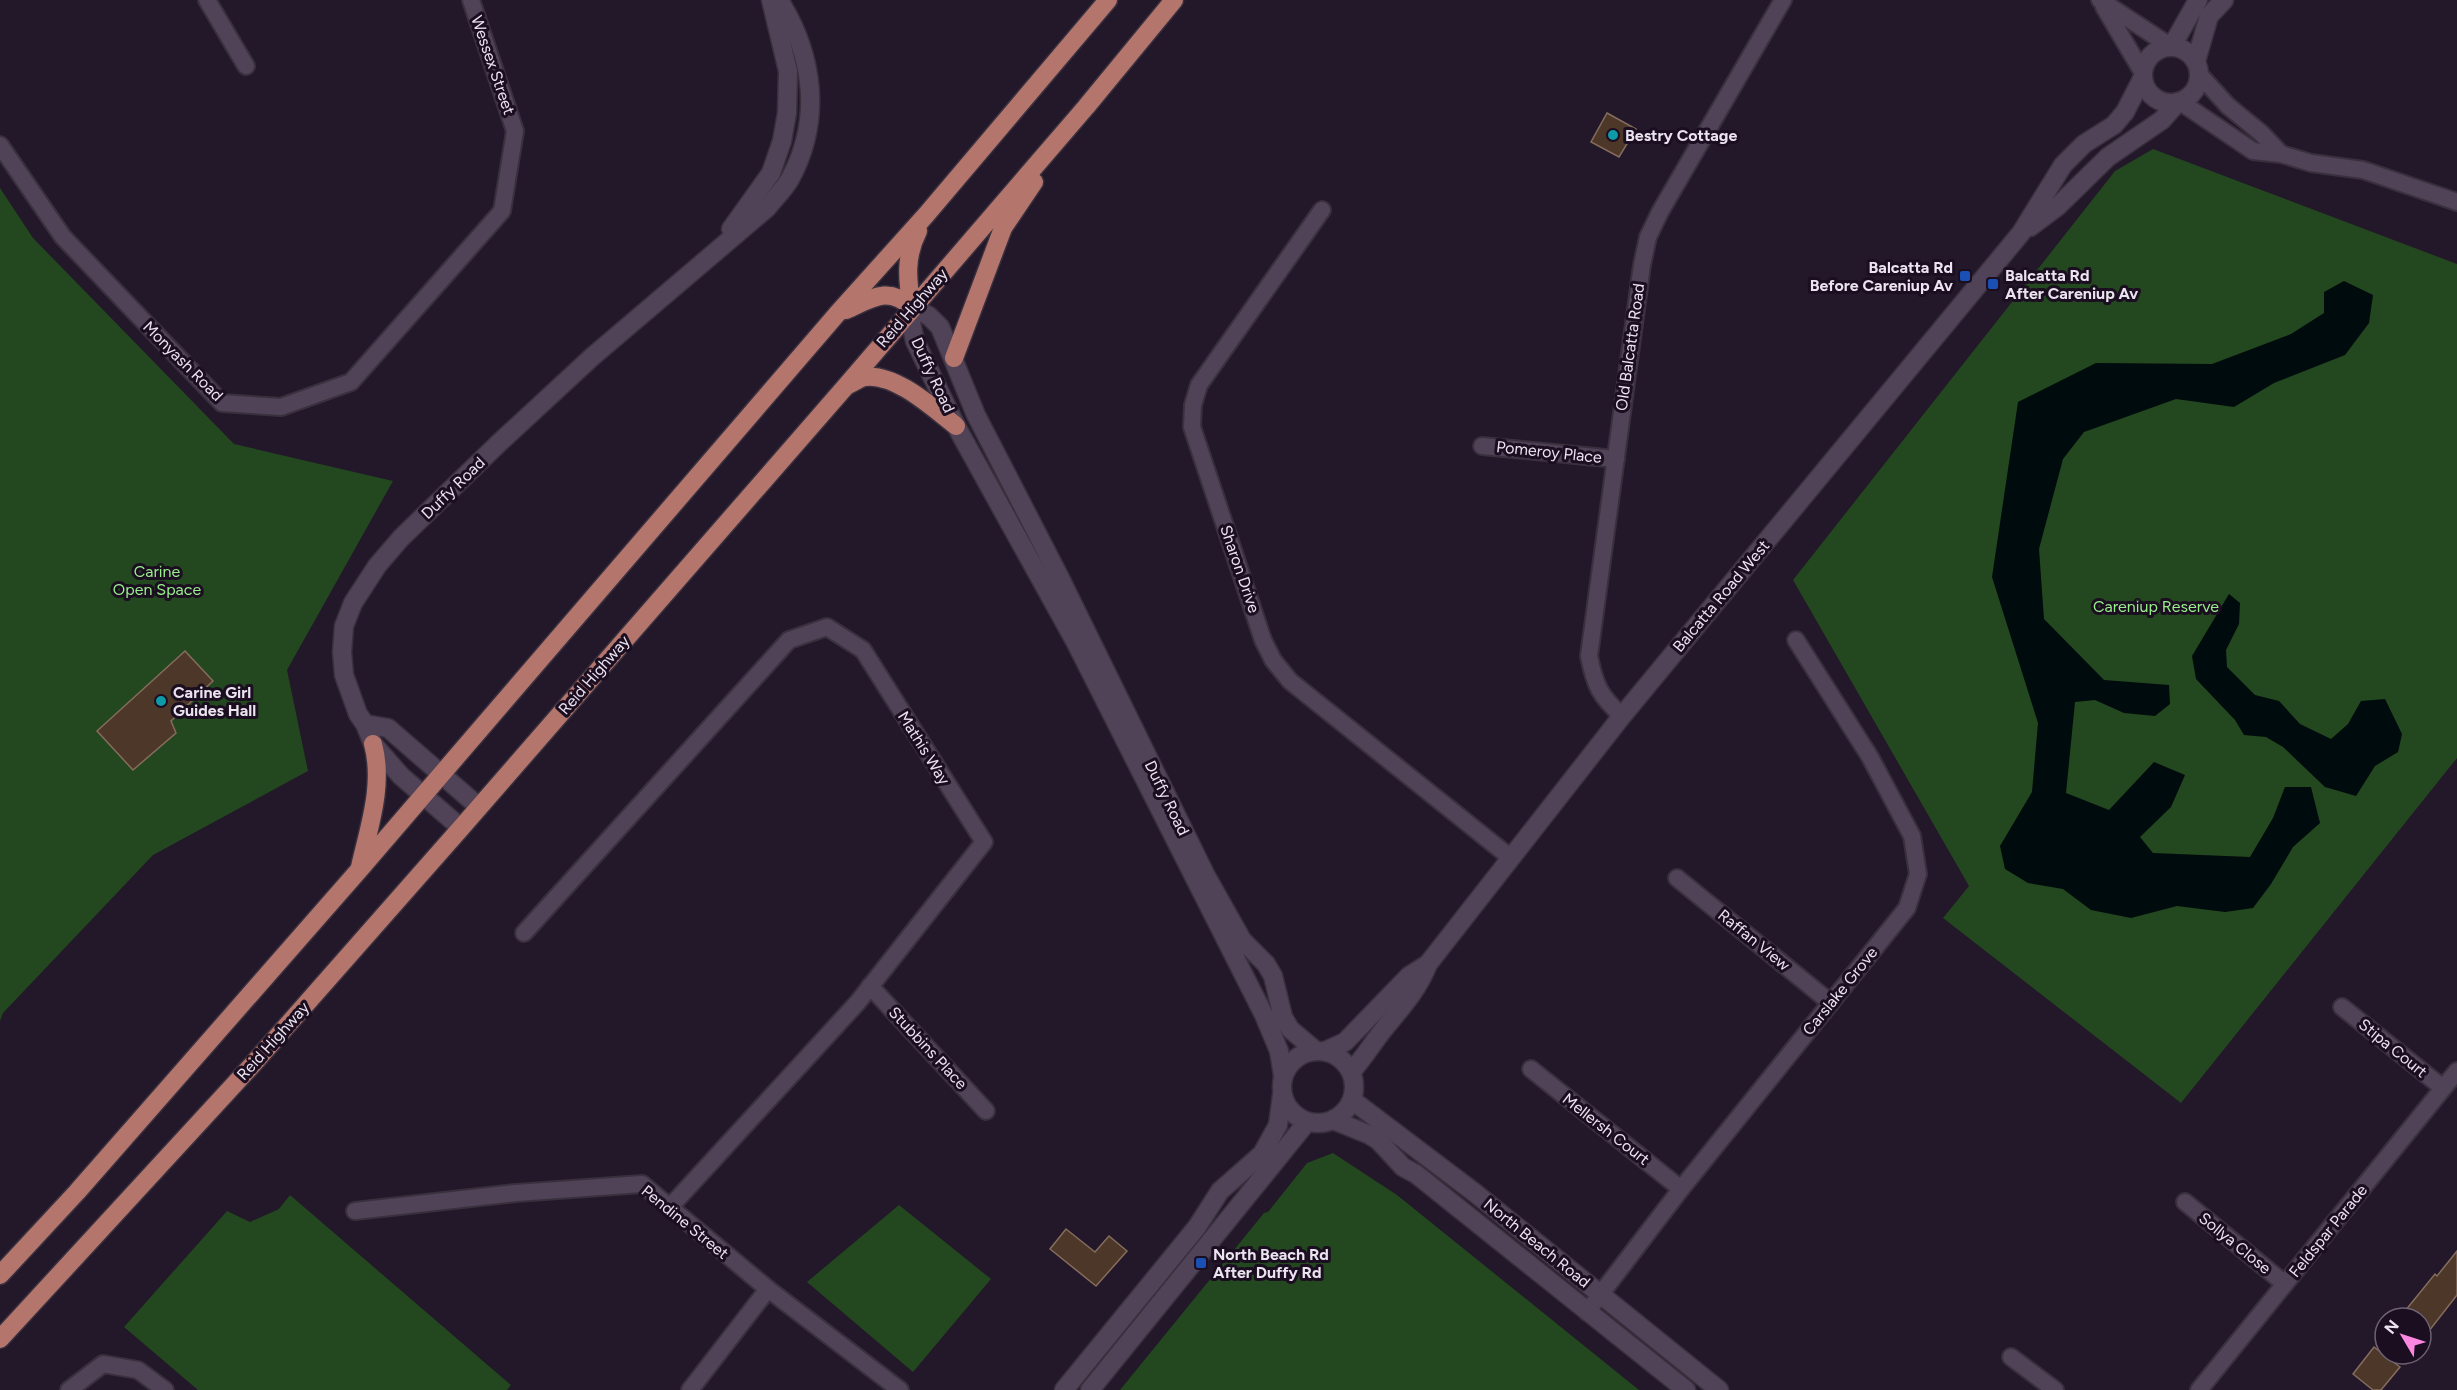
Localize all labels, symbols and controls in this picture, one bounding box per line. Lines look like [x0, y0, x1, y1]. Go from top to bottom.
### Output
street label: Wessex Street [467, 13, 519, 117]
place label: Bestry Cottage [1625, 126, 1737, 145]
marker: Bestry Cottage [1606, 128, 1620, 142]
place label: Balcatta Rd Before Careniup Av [1810, 258, 1953, 295]
street label: Reid Highway [873, 264, 952, 351]
place label: Balcatta Rd After Careniup Av [2005, 266, 2138, 303]
marker: Balcatta Rd Before Careniup Av [1958, 269, 1972, 283]
marker: Balcatta Rd After Careniup Av [1986, 277, 2000, 291]
street label: Old Balcatta Road [1612, 282, 1648, 412]
street label: Monyash Road [139, 317, 227, 405]
street label: Duffy Road [907, 334, 959, 416]
street label: Pomeroy Place [1495, 437, 1603, 467]
street label: Duffy Road [417, 453, 489, 523]
street label: Sharon Drive [1216, 523, 1264, 616]
street label: Balcatta Road West [1669, 536, 1773, 656]
park label: Carine Open Space [113, 562, 201, 599]
park label: Careniup Reserve [2093, 597, 2219, 616]
street label: Reid Highway [555, 631, 634, 718]
place label: Carine Girl Guides Hall [173, 683, 256, 720]
marker: Carine Girl Guides Hall [154, 694, 168, 708]
street label: Mathis Way [894, 708, 954, 789]
street label: Duffy Road [1141, 757, 1193, 839]
street label: Raffan View [1714, 905, 1794, 975]
street label: Carslake Grove [1799, 943, 1882, 1039]
street label: Reid Highway [233, 998, 313, 1084]
street label: Stubbins Place [885, 1003, 971, 1093]
street label: Stipa Court [2355, 1015, 2431, 1081]
street label: Mellersh Court [1559, 1089, 1653, 1169]
street label: Pendine Street [638, 1181, 732, 1263]
street label: Feldspar Parade [2285, 1181, 2371, 1281]
street label: North Beach Road [1480, 1194, 1594, 1292]
street label: Sollya Close [2195, 1208, 2275, 1278]
place label: North Beach Rd After Duffy Rd [1213, 1245, 1329, 1282]
marker: North Beach Rd After Duffy Rd [1194, 1256, 1208, 1270]
north arrow [2373, 1306, 2433, 1366]
text: N [2380, 1316, 2403, 1338]

